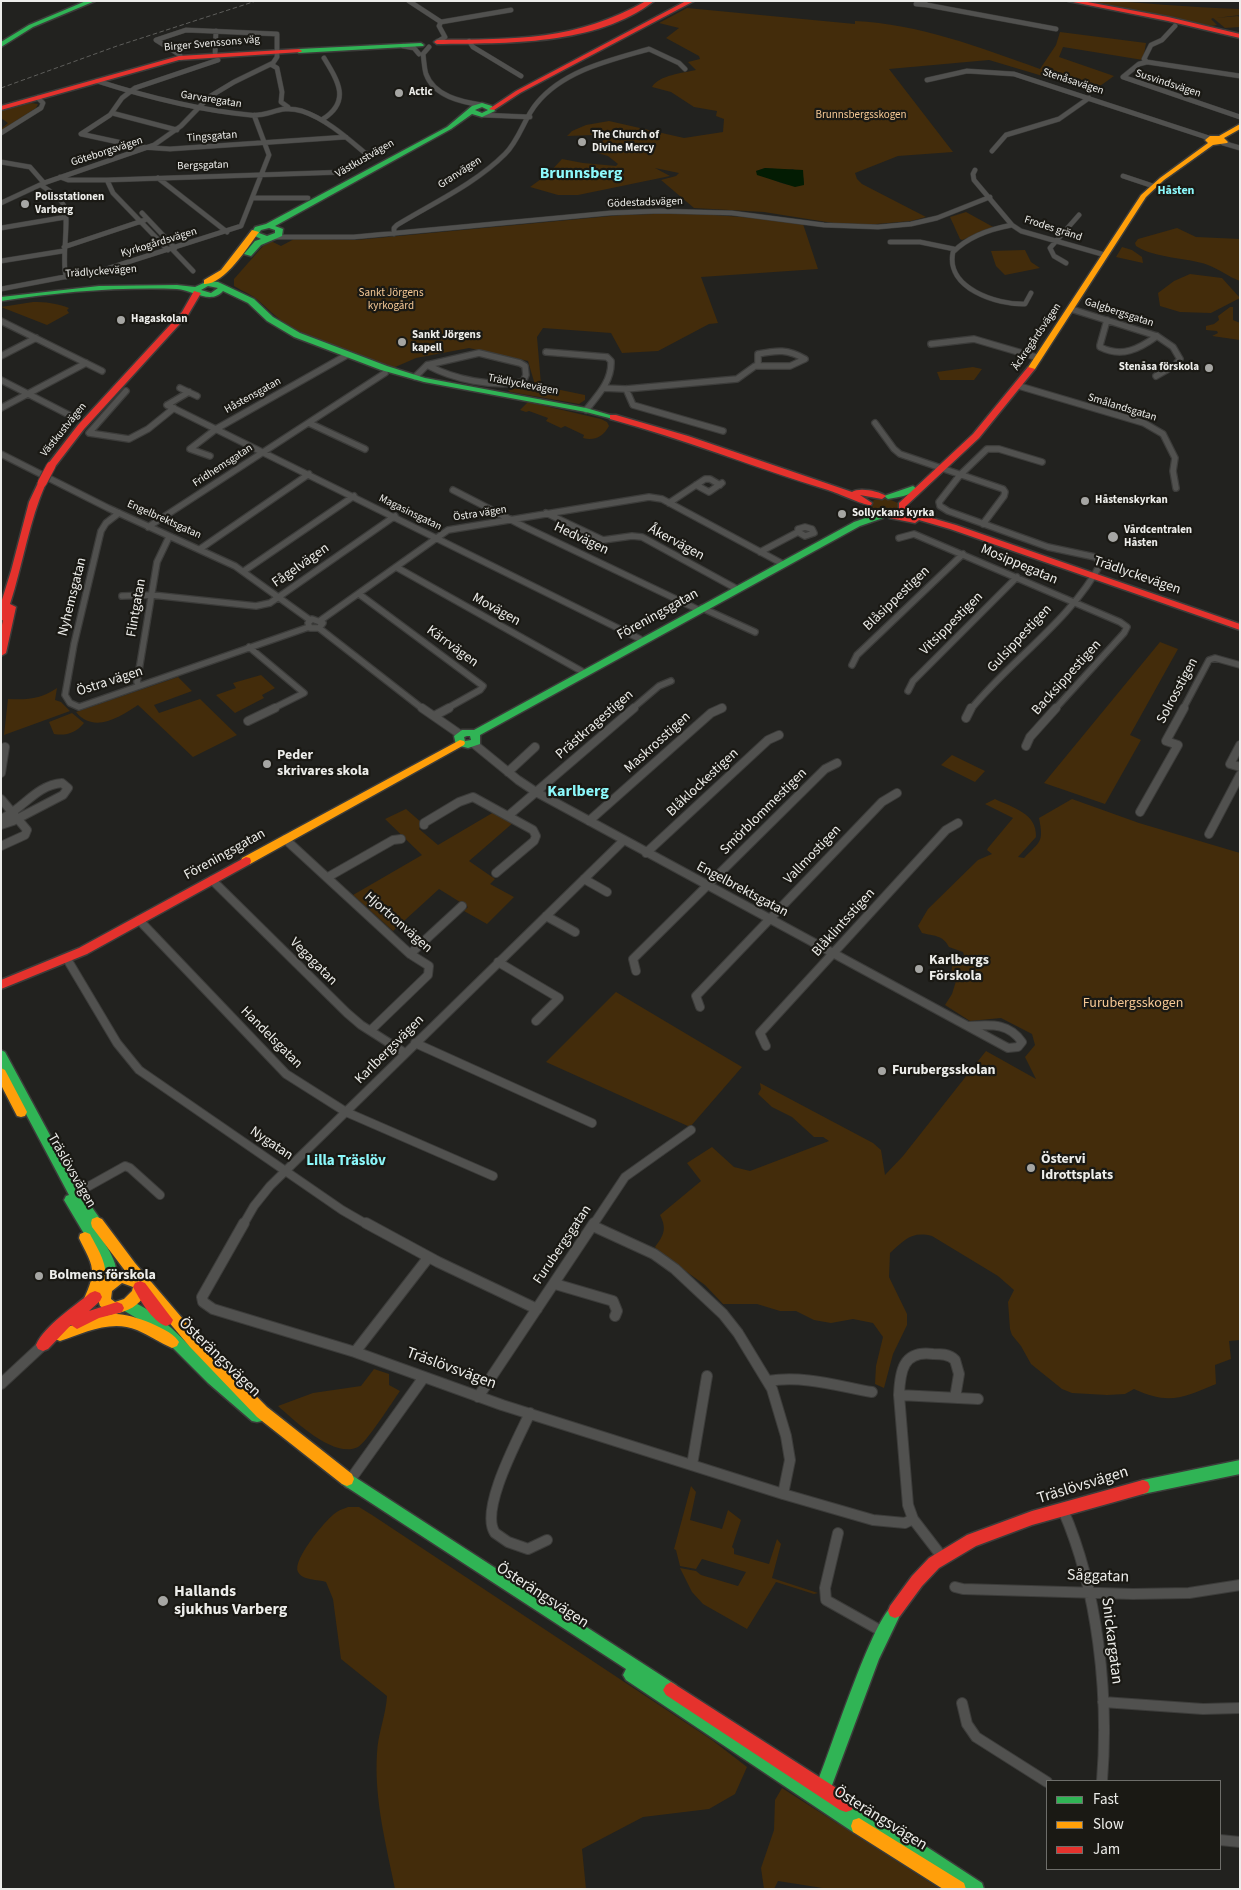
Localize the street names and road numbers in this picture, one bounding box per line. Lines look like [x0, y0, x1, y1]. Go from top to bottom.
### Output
street label: Birger Svenssons väg [164, 33, 260, 55]
street label: Stenåsavägen [1041, 66, 1105, 98]
street label: Susvindsvägen [1133, 67, 1203, 101]
street label: Garvaregatan [179, 89, 243, 111]
street label: Tingsgatan [186, 129, 238, 145]
street label: Göteborgsvägen [69, 134, 145, 170]
street label: Västkustvägen [333, 137, 397, 181]
street label: Granvägen [436, 154, 484, 192]
street label: Bergsgatan [177, 159, 229, 173]
street label: Gödestadsvägen [607, 195, 683, 211]
street label: Frodes gränd [1022, 213, 1084, 245]
street label: Kyrkogårdsvägen [119, 225, 199, 261]
street label: Trädlyckevägen [65, 263, 137, 281]
street label: Galgbergsgatan [1083, 296, 1155, 330]
street label: Äckregårdsvägen [1010, 301, 1064, 373]
street label: Trädlyckevägen [487, 372, 559, 398]
street label: Håstensgatan [222, 375, 284, 417]
street label: Smålandsgatan [1086, 391, 1158, 425]
street label: Västkustvägen [38, 400, 90, 460]
street label: Fridhemsgatan [191, 442, 255, 490]
street label: Magasinsgatan [376, 492, 444, 534]
street label: Engelbrektsgatan [125, 498, 203, 542]
street label: Östra vägen [452, 503, 508, 525]
street label: Hedvägen [551, 519, 611, 559]
street label: Åkervägen [645, 521, 707, 565]
street label: Fågelvägen [269, 540, 333, 592]
street label: Mosippegatan [978, 541, 1060, 589]
street label: Trädlyckevägen [1091, 553, 1183, 599]
street label: Nyhemsgatan [55, 556, 91, 638]
street label: Blåsippestigen [860, 563, 934, 635]
street label: Flintgatan [124, 577, 150, 639]
street label: Föreningsgatan [614, 586, 702, 644]
street label: Vitsippestigen [917, 589, 987, 659]
street label: Movägen [469, 590, 523, 630]
street label: Gulsippestigen [984, 602, 1056, 676]
street label: Kärrvägen [423, 623, 481, 671]
street label: Backsippestigen [1029, 637, 1105, 719]
street label: Solrosstigen [1154, 655, 1202, 727]
street label: Östra vägen [75, 663, 145, 701]
street label: Prästkragestigen [553, 687, 637, 763]
street label: Maskrosstigen [621, 709, 695, 777]
street label: Blåklockestigen [664, 745, 742, 821]
street label: Smörblommestigen [717, 765, 811, 859]
street label: Vallmostigen [781, 822, 845, 888]
street label: Föreningsgatan [181, 826, 269, 884]
street label: Engelbrektsgatan [693, 859, 791, 921]
street label: Blåklintsstigen [809, 885, 879, 961]
street label: Hjortronvägen [361, 889, 435, 957]
street label: Vegagatan [286, 935, 340, 989]
street label: Handelsgatan [236, 1003, 306, 1073]
street label: Karlbergsvägen [352, 1012, 428, 1088]
street label: Nygatan [246, 1123, 296, 1165]
street label: Träslövsvägen [43, 1131, 99, 1211]
street label: Furubergsgatan [530, 1202, 596, 1288]
street label: Österängsvägen [174, 1314, 264, 1402]
street label: Träslövsvägen [403, 1344, 499, 1394]
street label: Träslövsvägen [1035, 1463, 1131, 1509]
street label: Österängsvägen [492, 1559, 592, 1633]
street label: Såggatan [1067, 1566, 1129, 1588]
street label: Snickargatan [1096, 1597, 1126, 1685]
street label: Österängsvägen [830, 1783, 930, 1855]

